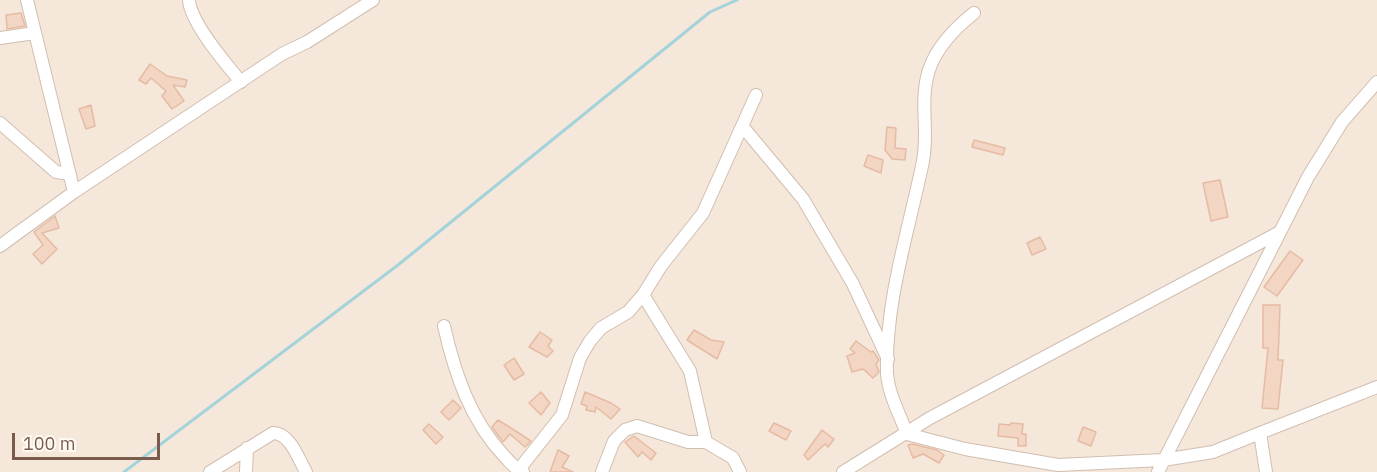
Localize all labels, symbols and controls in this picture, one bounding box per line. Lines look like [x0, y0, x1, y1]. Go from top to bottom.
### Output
scale bar [15, 421, 164, 459]
text: 100 m [23, 432, 75, 455]

